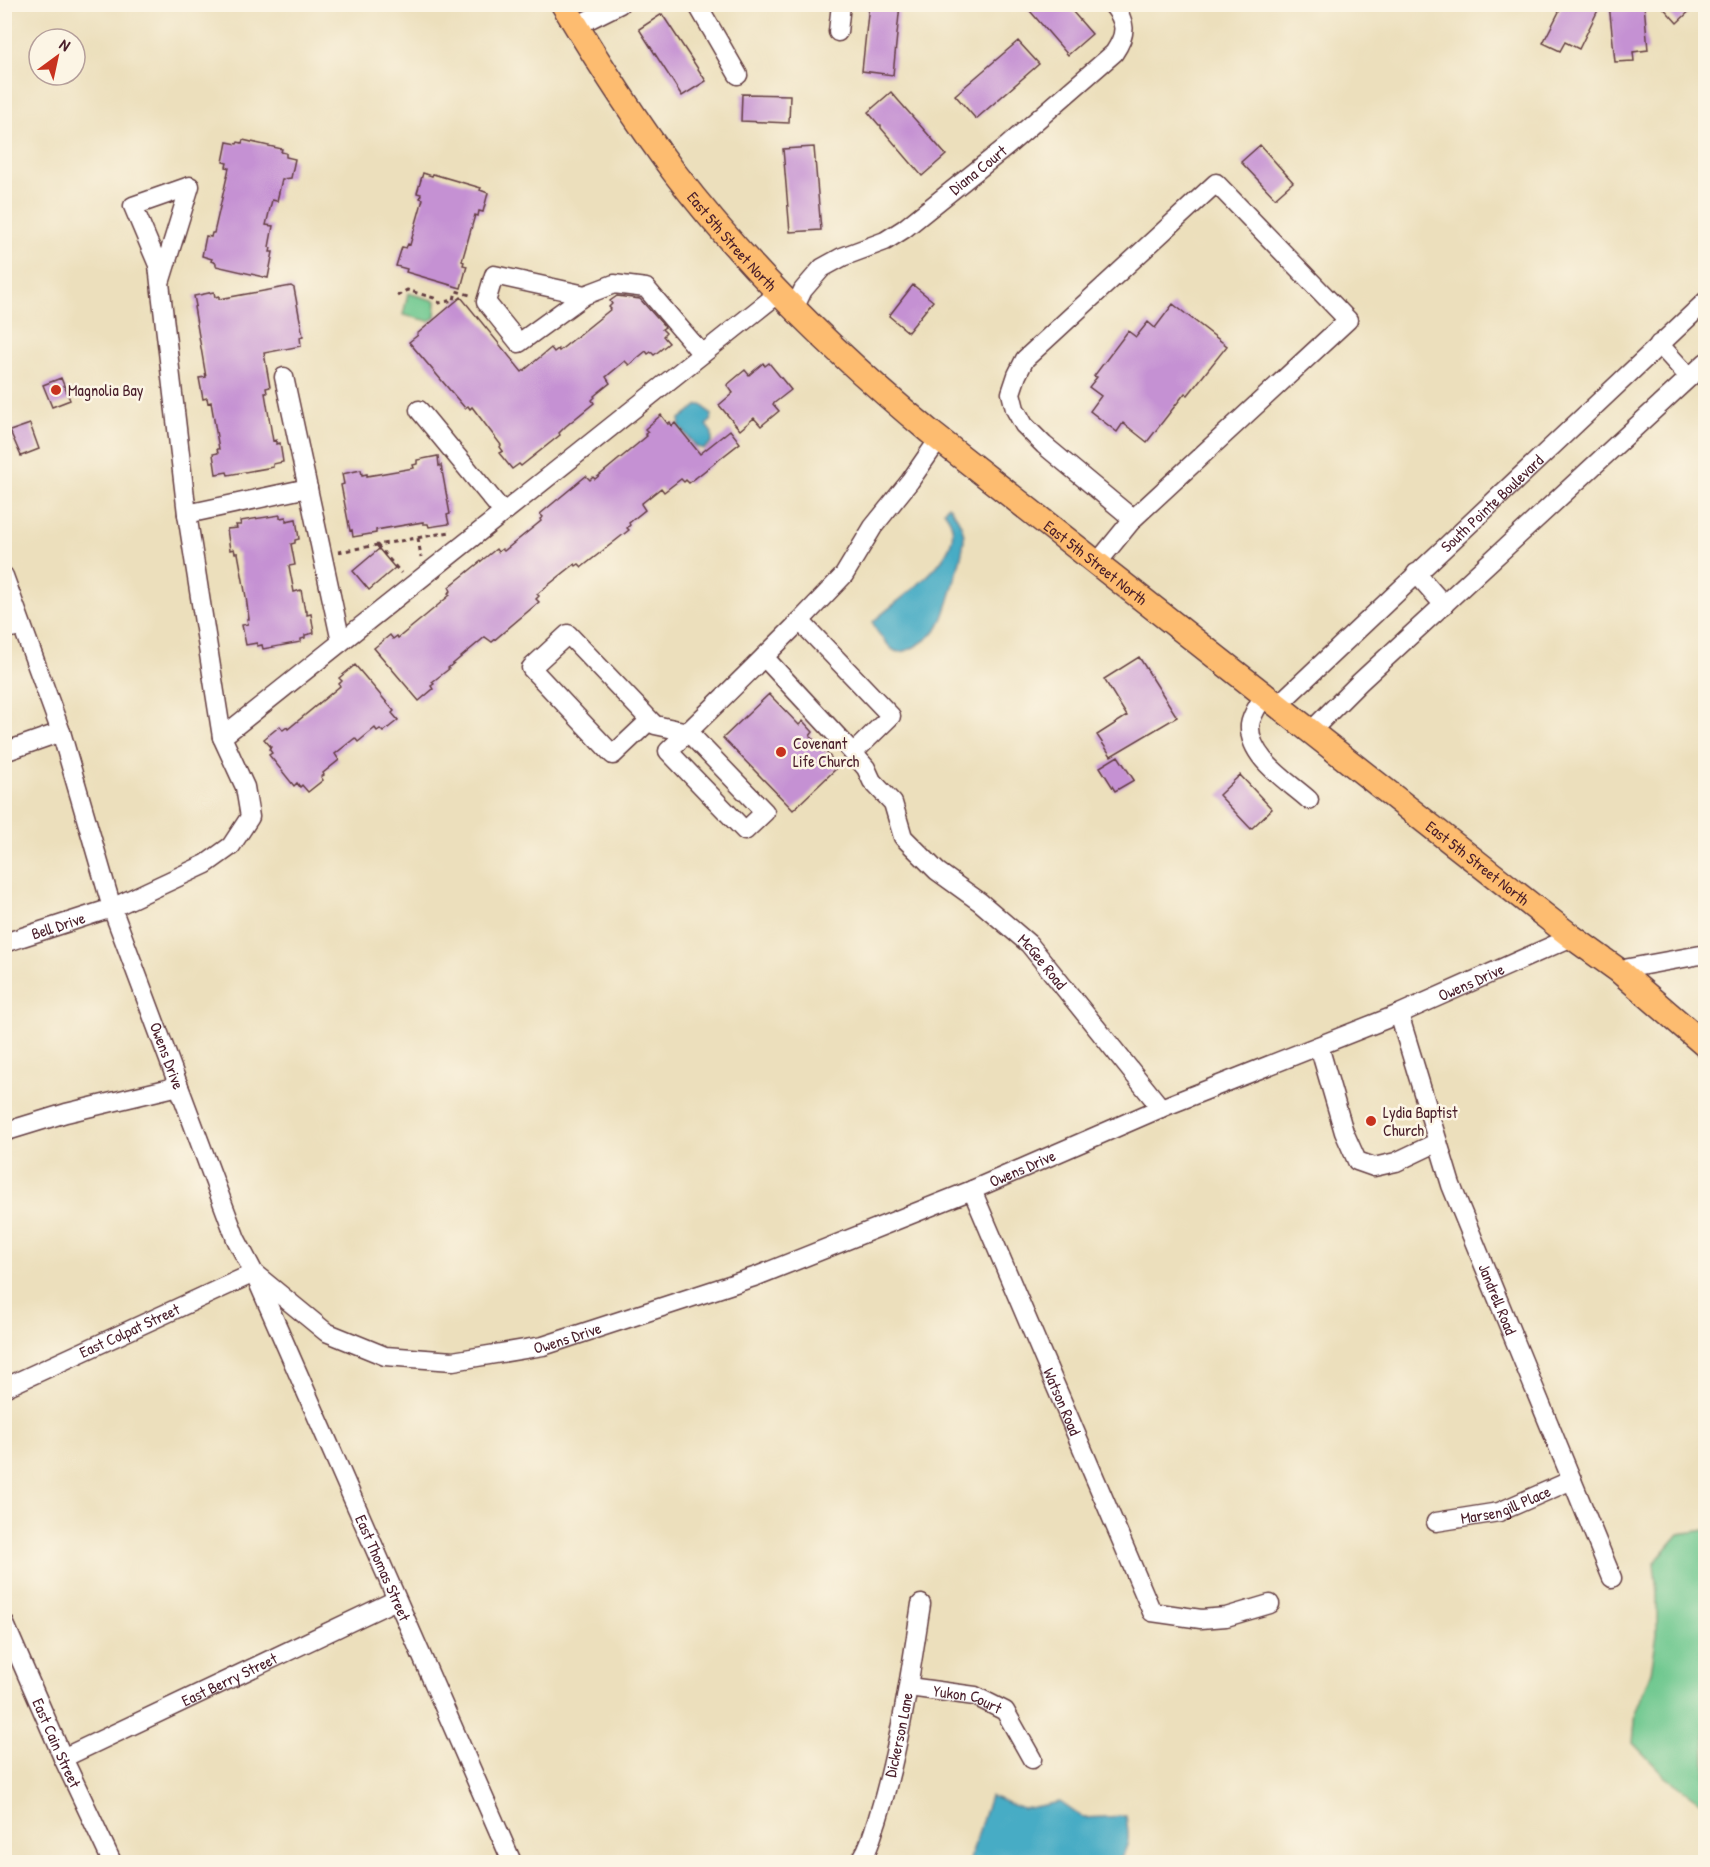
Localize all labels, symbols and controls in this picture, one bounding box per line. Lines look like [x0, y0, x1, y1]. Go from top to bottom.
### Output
north arrow [27, 27, 87, 87]
text: N [56, 33, 75, 56]
street label: Diana Court [944, 139, 1012, 200]
street label: East 5th Street North [682, 187, 782, 296]
place label: Magnolia Bay [68, 379, 144, 401]
marker: Magnolia Bay [49, 383, 63, 397]
street label: South Pointe Boulevard [1436, 449, 1548, 557]
street label: East 5th Street North [1040, 515, 1152, 610]
place label: Covenant Life Church [793, 732, 860, 772]
marker: Covenant Life Church [774, 745, 788, 759]
street label: East 5th Street North [1422, 815, 1534, 911]
street label: Bell Drive [29, 906, 88, 944]
street label: McGee Road [1013, 928, 1072, 994]
street label: Owens Drive [1435, 957, 1508, 1006]
street label: Owens Drive [145, 1019, 190, 1093]
place label: Lydia Baptist Church [1383, 1101, 1458, 1141]
marker: Lydia Baptist Church [1364, 1114, 1378, 1128]
street label: Owens Drive [986, 1144, 1059, 1192]
street label: Jandrell Road [1473, 1260, 1522, 1338]
street label: East Colpat Street [76, 1298, 183, 1363]
street label: Owens Drive [532, 1317, 605, 1358]
street label: Watson Road [1038, 1364, 1086, 1439]
street label: Marsengill Place [1459, 1480, 1555, 1529]
street label: East Thomas Street [350, 1511, 416, 1625]
street label: East Berry Street [178, 1647, 281, 1711]
street label: Yukon Court [932, 1679, 1006, 1719]
street label: Dickerson Lane [879, 1690, 918, 1779]
street label: East Cain Street [27, 1695, 87, 1792]

